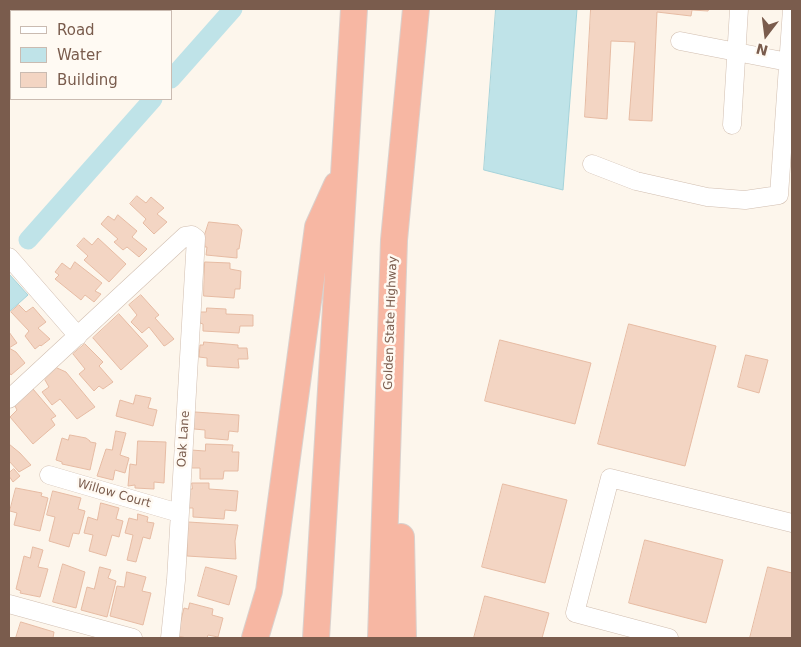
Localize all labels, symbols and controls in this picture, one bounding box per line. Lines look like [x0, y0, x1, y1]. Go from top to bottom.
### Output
legend [10, 10, 172, 100]
north arrow [741, 10, 791, 60]
text: Road [57, 21, 95, 39]
text: N [754, 40, 770, 59]
text: Water [57, 46, 101, 64]
text: Building [57, 71, 118, 89]
street label: Golden State Highway [381, 256, 401, 390]
street label: Oak Lane [175, 410, 193, 468]
street label: Willow Court [76, 477, 152, 511]

